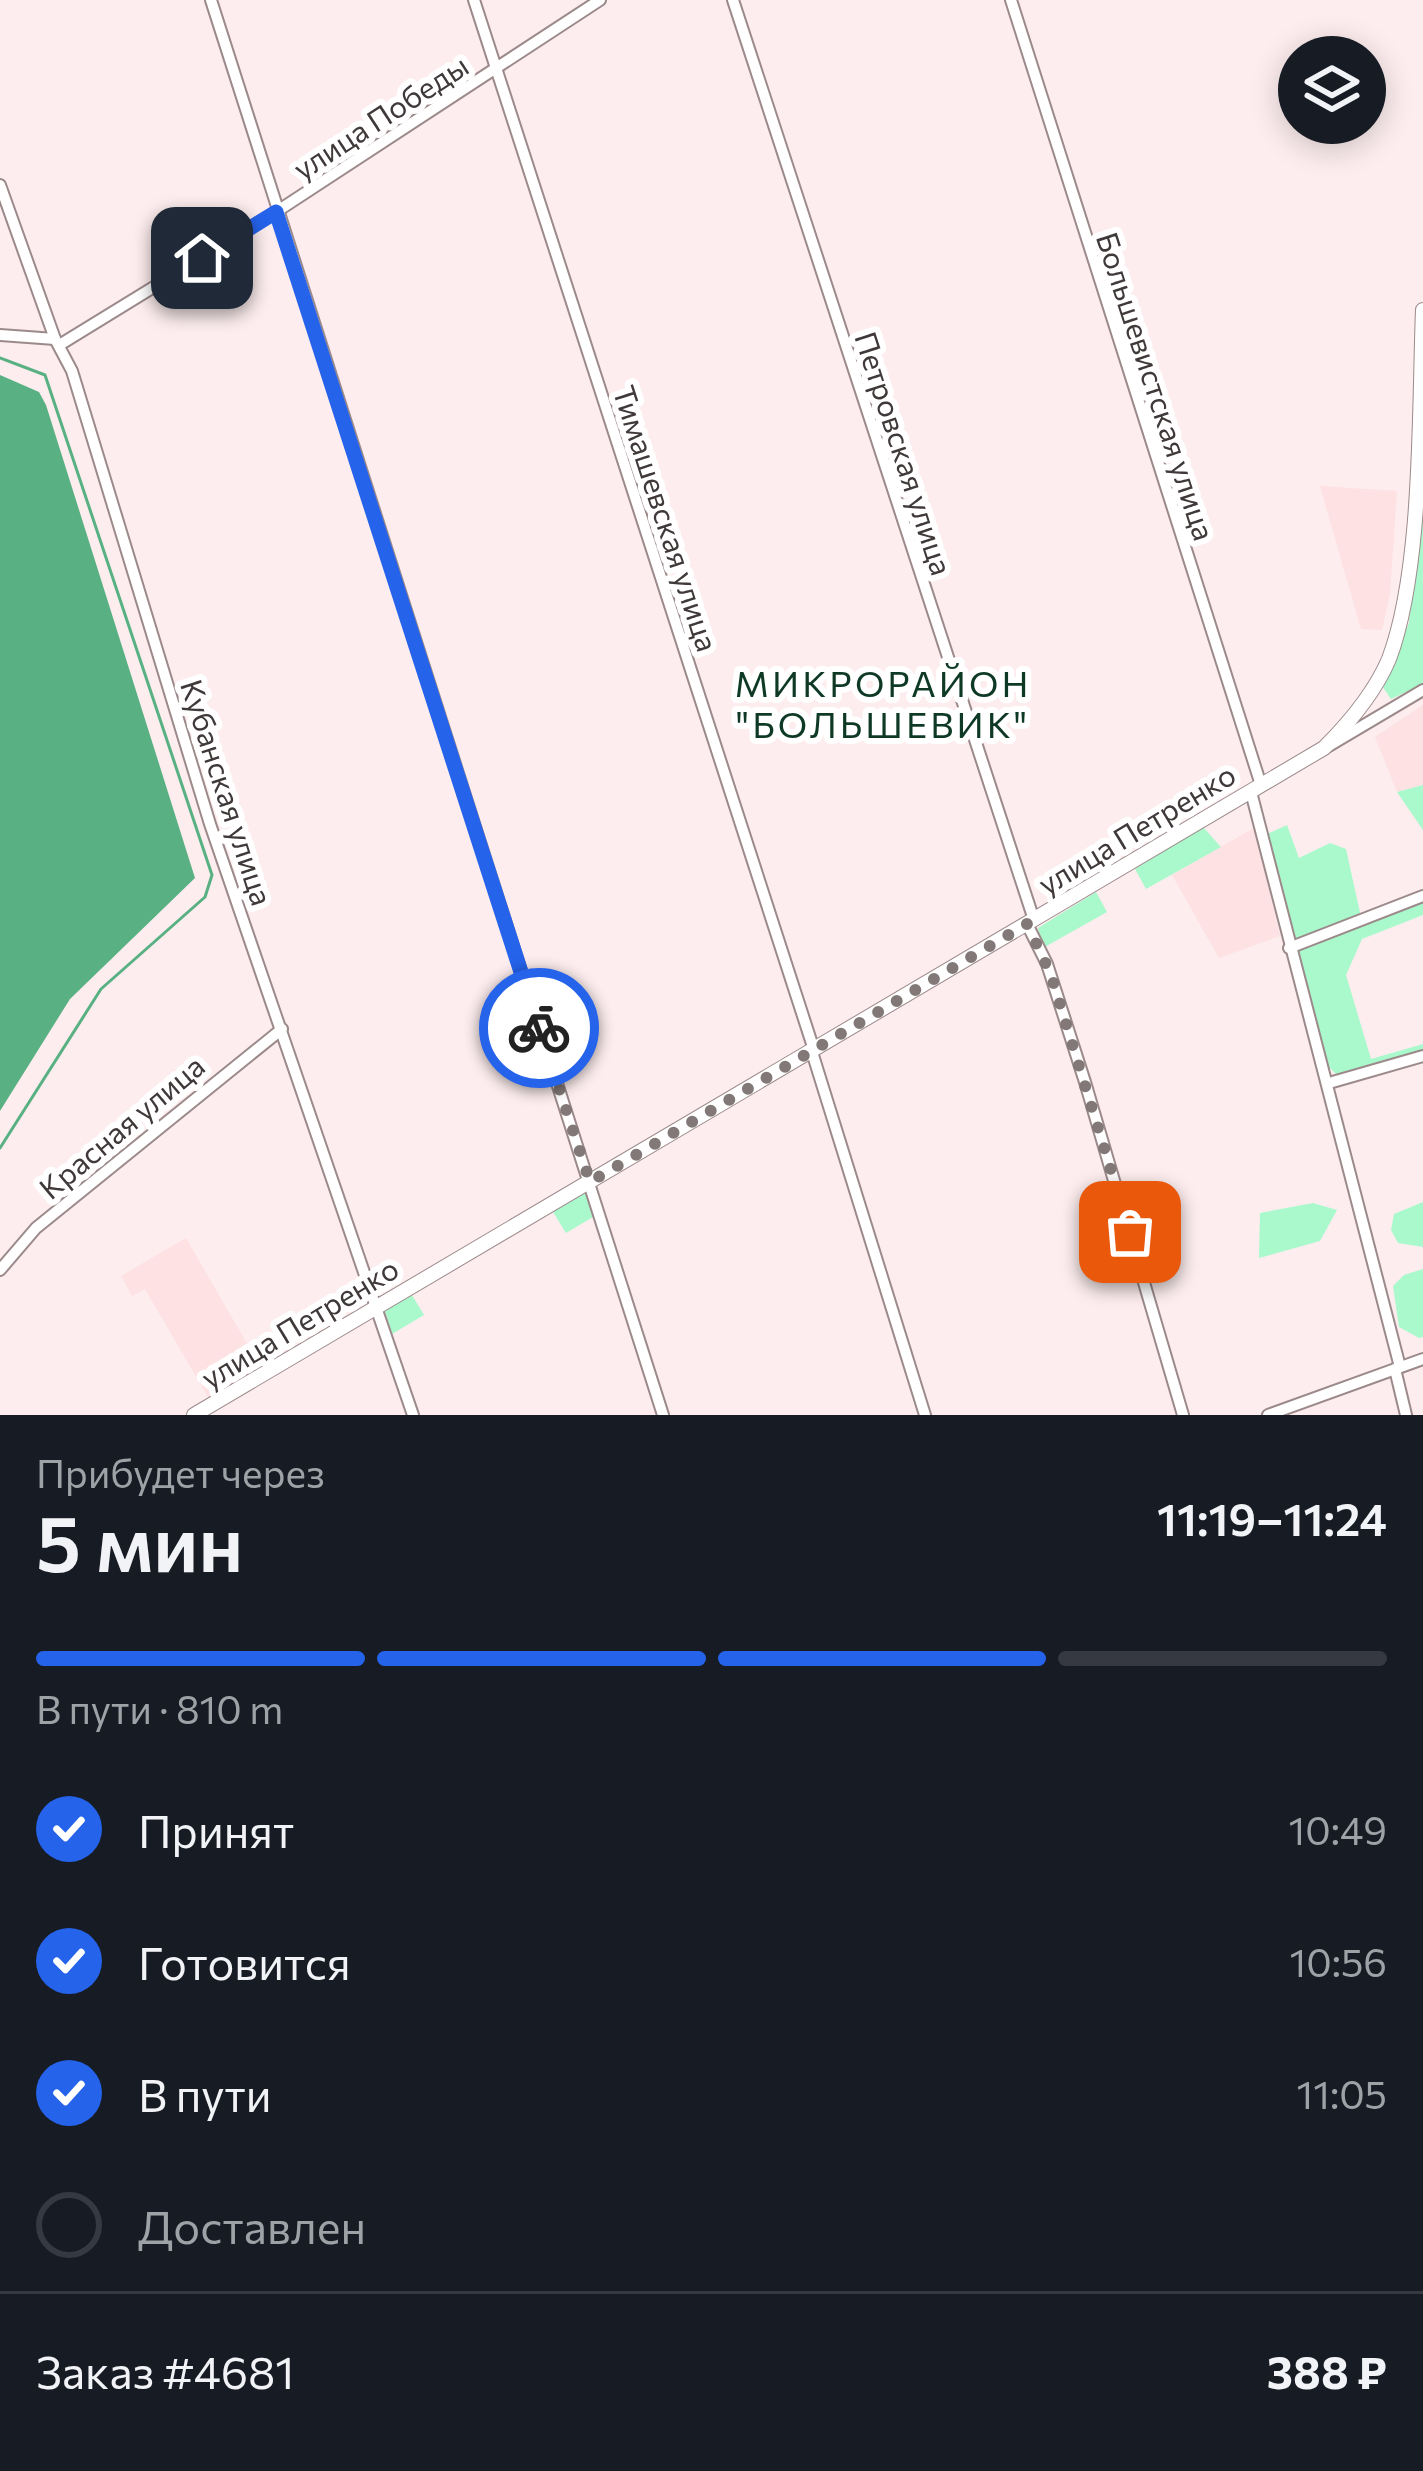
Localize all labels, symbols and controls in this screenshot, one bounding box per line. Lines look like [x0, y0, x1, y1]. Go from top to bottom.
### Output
map controls [1278, 36, 1386, 144]
button: layers [1278, 36, 1386, 144]
street label: улица Победы [285, 46, 475, 186]
pin [151, 207, 253, 309]
icon: home [169, 225, 235, 291]
street label: Большевистская улица [1090, 227, 1224, 545]
street label: Петровская улица [848, 327, 962, 579]
street label: Тимашевская улица [607, 380, 727, 656]
district label: МИКРОРАЙОН "БОЛЬШЕВИК" [735, 660, 1031, 745]
street label: Кубанская улица [174, 674, 282, 910]
street label: улица Петренко [1031, 754, 1241, 902]
courier [479, 968, 599, 1088]
icon: bike [506, 995, 572, 1061]
street label: Красная улица [31, 1046, 211, 1206]
pin [1079, 1181, 1181, 1283]
icon: bag [1097, 1199, 1163, 1265]
street label: улица Петренко [194, 1248, 404, 1396]
text: Прибудет через [36, 1448, 325, 1496]
text: 11:19–11:24 [1157, 1490, 1387, 1545]
text: 5 мин [36, 1493, 243, 1588]
text: В пути · 810 m [36, 1684, 283, 1732]
icon: check [36, 1796, 102, 1862]
text: Принят [138, 1802, 294, 1857]
text: 10:49 [1289, 1805, 1387, 1853]
icon: check [36, 1928, 102, 1994]
text: Готовится [138, 1934, 351, 1989]
text: 10:56 [1290, 1937, 1387, 1985]
icon: check [36, 2060, 102, 2126]
text: В пути [138, 2066, 272, 2121]
text: 11:05 [1297, 2069, 1387, 2117]
text: Доставлен [138, 2198, 366, 2253]
text: Заказ #4681 [36, 2343, 295, 2398]
text: 388 ₽ [1267, 2343, 1387, 2398]

